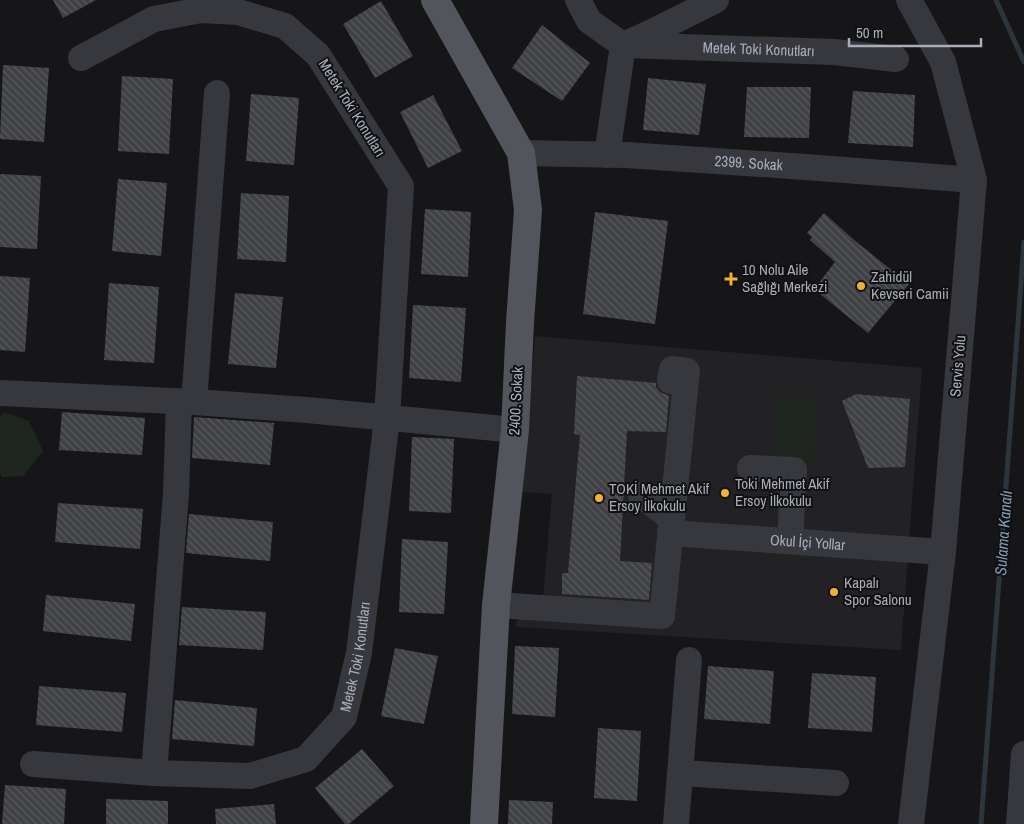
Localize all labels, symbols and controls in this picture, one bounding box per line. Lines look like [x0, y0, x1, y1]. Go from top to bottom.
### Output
scale bar [849, 15, 982, 47]
text: 50 m [856, 22, 883, 43]
street label: Metek Toki Konutları [702, 37, 815, 61]
street label: Metek Toki Konutları [314, 55, 391, 161]
street label: 2399. Sokak [714, 150, 784, 175]
place label: 10 Nolu Aile Sağlığı Merkezi [742, 259, 827, 297]
place label: Zahidül Kevseri Camii [871, 266, 949, 304]
marker: 10 Nolu Aile Sağlığı Merkezi [724, 272, 738, 286]
marker: Zahidül Kevseri Camii [855, 280, 867, 292]
street label: Servis Yolu [944, 334, 971, 398]
street label: 2400. Sokak [503, 365, 528, 436]
place label: Toki Mehmet Akif Ersoy İlkokulu [735, 473, 830, 511]
place label: TOKİ Mehmet Akif Ersoy İlkokulu [609, 478, 710, 516]
marker: Toki Mehmet Akif Ersoy İlkokulu [719, 487, 731, 499]
water label: Sulama Kanalı [989, 489, 1017, 576]
marker: TOKİ Mehmet Akif Ersoy İlkokulu [593, 492, 605, 504]
street label: Okul İçi Yollar [769, 529, 846, 555]
place label: Kapalı Spor Salonu [844, 572, 912, 610]
marker: Kapalı Spor Salonu [828, 586, 840, 598]
street label: Metek Toki Konutları [335, 600, 375, 714]

